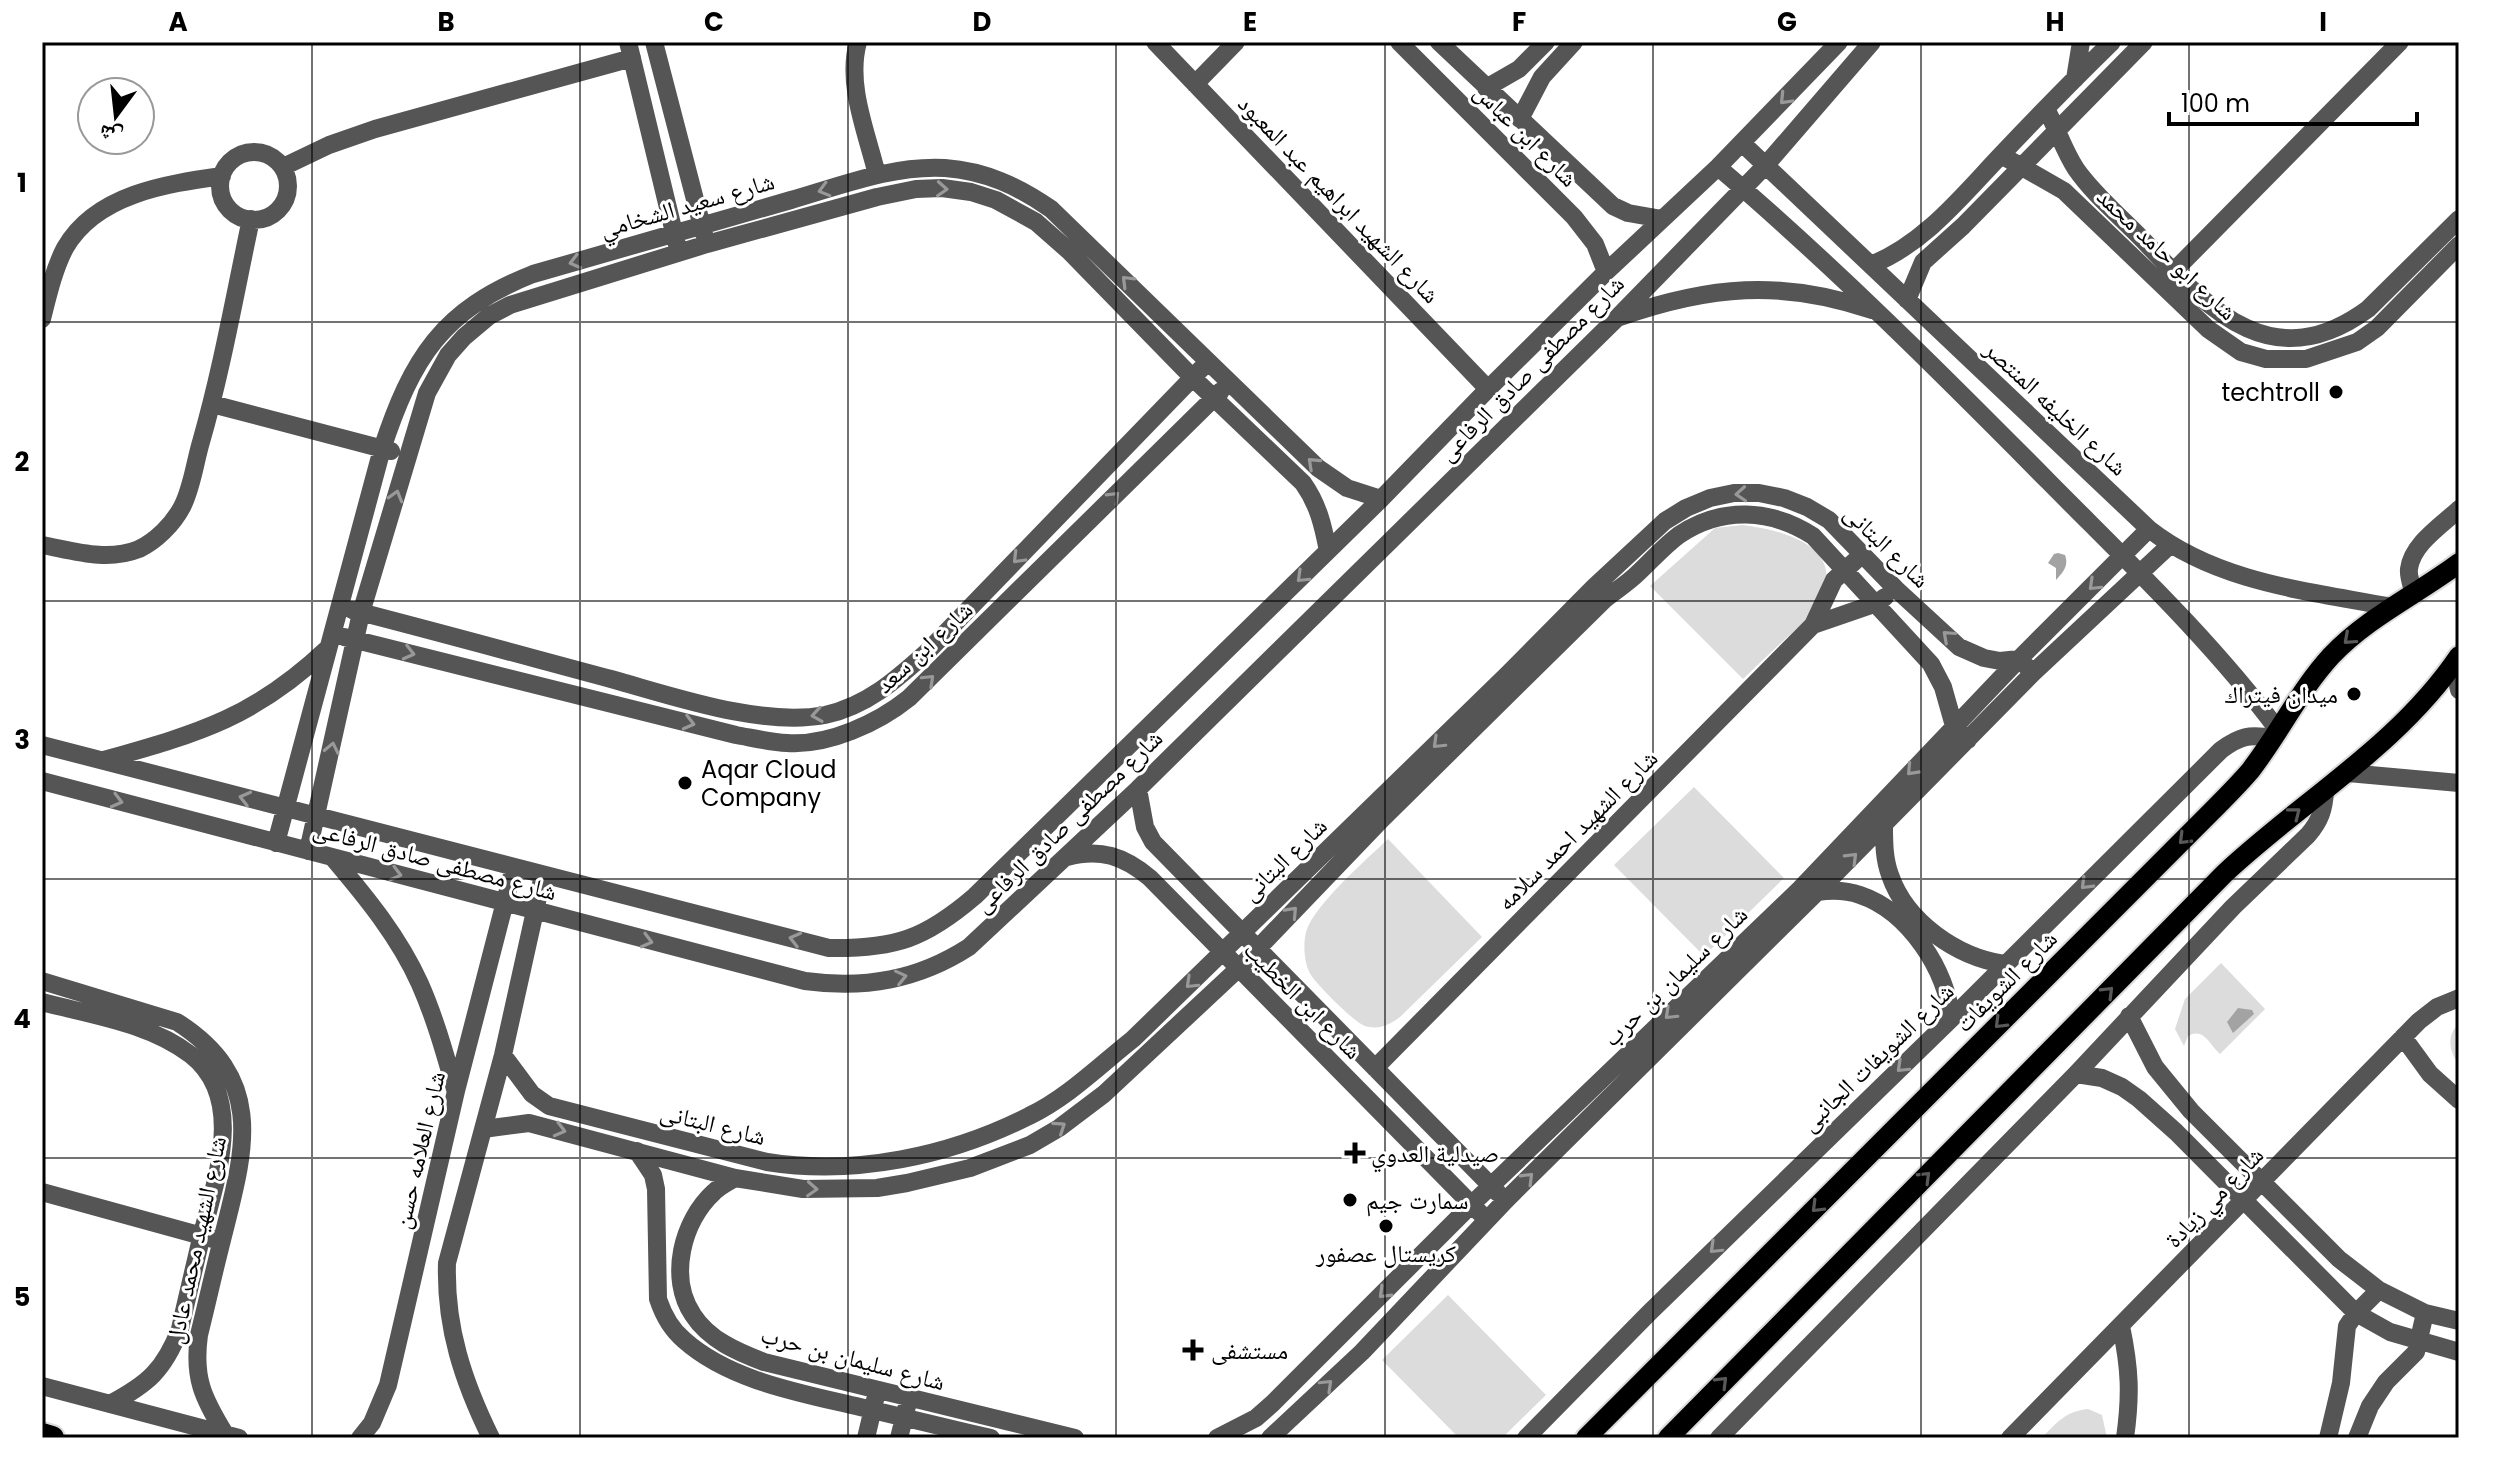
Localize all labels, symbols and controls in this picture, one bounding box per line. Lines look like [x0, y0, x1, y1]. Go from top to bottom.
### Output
text: A [168, 4, 188, 40]
text: B [437, 4, 455, 40]
text: C [704, 4, 724, 40]
text: D [973, 4, 992, 40]
text: E [1243, 4, 1257, 40]
text: F [1512, 4, 1526, 40]
text: G [1777, 4, 1797, 40]
text: H [2045, 4, 2065, 40]
text: I [2319, 4, 2327, 40]
north arrow [76, 76, 156, 156]
street label: شارع ابن عباس [1467, 76, 1585, 194]
scale bar [2169, 76, 2417, 126]
text: 100 m [2181, 87, 2250, 120]
street label: شارع الشهيد ابراهيم عبد المعبود [1231, 88, 1447, 310]
one-way arrow [1780, 90, 1794, 104]
text: ش [96, 117, 126, 153]
street label: شارع سعيد الشخامي [596, 164, 779, 249]
text: 1 [17, 165, 27, 201]
street label: شارع ابو حامد محمد [2090, 180, 2244, 328]
one-way arrow [818, 181, 832, 197]
one-way arrow [936, 181, 949, 198]
one-way arrow [568, 253, 582, 270]
street label: شارع مصطفى صادق الرفاعى [1431, 268, 1631, 468]
one-way arrow [1122, 276, 1137, 290]
street label: شارع الخليفه المنتصر [1977, 332, 2135, 483]
place label: techtroll [2222, 376, 2320, 409]
marker: techtroll [2327, 383, 2345, 401]
text: 2 [15, 444, 30, 480]
one-way arrow [1308, 458, 1323, 472]
one-way arrow [1734, 485, 1747, 502]
one-way arrow [387, 490, 403, 504]
one-way arrow [1105, 492, 1119, 507]
street label: شارع البتانى [1837, 497, 1937, 595]
one-way arrow [1013, 549, 1027, 563]
one-way arrow [1297, 567, 1311, 582]
one-way arrow [2089, 576, 2103, 590]
street label: شارع ابن سعد [868, 593, 980, 701]
one-way arrow [2344, 630, 2358, 645]
one-way arrow [1942, 631, 1957, 645]
one-way arrow [402, 643, 416, 660]
one-way arrow [919, 675, 934, 689]
place label: ميدان فيتراك [2225, 678, 2338, 711]
marker: ميدان فيتراك [2345, 685, 2363, 703]
one-way arrow [811, 706, 824, 723]
one-way arrow [681, 713, 695, 730]
text: 3 [14, 722, 30, 758]
street label: شارع مصطفى صادق الرفاعى [966, 722, 1170, 920]
one-way arrow [1433, 734, 1447, 748]
one-way arrow [323, 742, 340, 755]
street label: شارع الشهيد احمد سلامه [1489, 742, 1665, 918]
place label: Aqar Cloud Company [701, 753, 836, 814]
one-way arrow [1908, 761, 1922, 776]
marker: Aqar Cloud Company [676, 774, 694, 792]
one-way arrow [239, 790, 253, 807]
one-way arrow [110, 791, 124, 808]
one-way arrow [2286, 808, 2301, 822]
street label: شارع البتانى [1234, 810, 1334, 908]
street label: شارع مصطفى صادق الرفاعى [310, 812, 560, 908]
one-way arrow [2179, 830, 2193, 844]
one-way arrow [1842, 853, 1857, 867]
one-way arrow [388, 865, 402, 882]
one-way arrow [2081, 874, 2095, 889]
street label: شارع سليمان بن حرب [1595, 898, 1755, 1054]
one-way arrow [1283, 907, 1297, 922]
street label: شارع الشويفات [1948, 923, 2064, 1039]
one-way arrow [640, 931, 654, 948]
one-way arrow [789, 932, 803, 949]
street label: شارع ابن الخطيب [1237, 934, 1369, 1066]
one-way arrow [894, 969, 907, 986]
one-way arrow [1186, 974, 1200, 988]
street label: شارع الشويفات الجانبى [1793, 975, 1961, 1139]
one-way arrow [2098, 987, 2113, 1001]
text: 4 [13, 1001, 31, 1037]
one-way arrow [1665, 1005, 1679, 1020]
one-way arrow [1995, 1014, 2010, 1028]
one-way arrow [1897, 1058, 1911, 1072]
street label: شارع العلامه حسن [385, 1068, 453, 1232]
street label: شارع البتانى [657, 1095, 769, 1153]
one-way arrow [552, 1121, 566, 1138]
one-way arrow [1052, 1121, 1066, 1136]
street label: شارع الشهيد محمد عادل [158, 1133, 234, 1347]
place label: صيدلية العدوي [1371, 1137, 1499, 1173]
street label: شارع مي زيادة [2157, 1139, 2273, 1257]
marker: صيدلية العدوي [1346, 1144, 1364, 1162]
one-way arrow [1915, 1172, 1930, 1186]
one-way arrow [1518, 1173, 1533, 1188]
one-way arrow [806, 1180, 819, 1197]
place label: سمارت جيم [1366, 1184, 1469, 1217]
marker: سمارت جيم [1341, 1191, 1359, 1209]
one-way arrow [1812, 1198, 1826, 1212]
marker: كريستال عصفور [1377, 1217, 1395, 1235]
place label: كريستال عصفور [1315, 1237, 1456, 1270]
one-way arrow [1710, 1239, 1724, 1254]
text: 5 [14, 1279, 30, 1315]
one-way arrow [1378, 1284, 1393, 1299]
street label: شارع سليمان بن حرب [757, 1318, 949, 1398]
place label: مستشفى [1211, 1334, 1288, 1367]
marker: مستشفى [1182, 1339, 1204, 1361]
one-way arrow [1713, 1377, 1727, 1391]
one-way arrow [1318, 1380, 1332, 1395]

